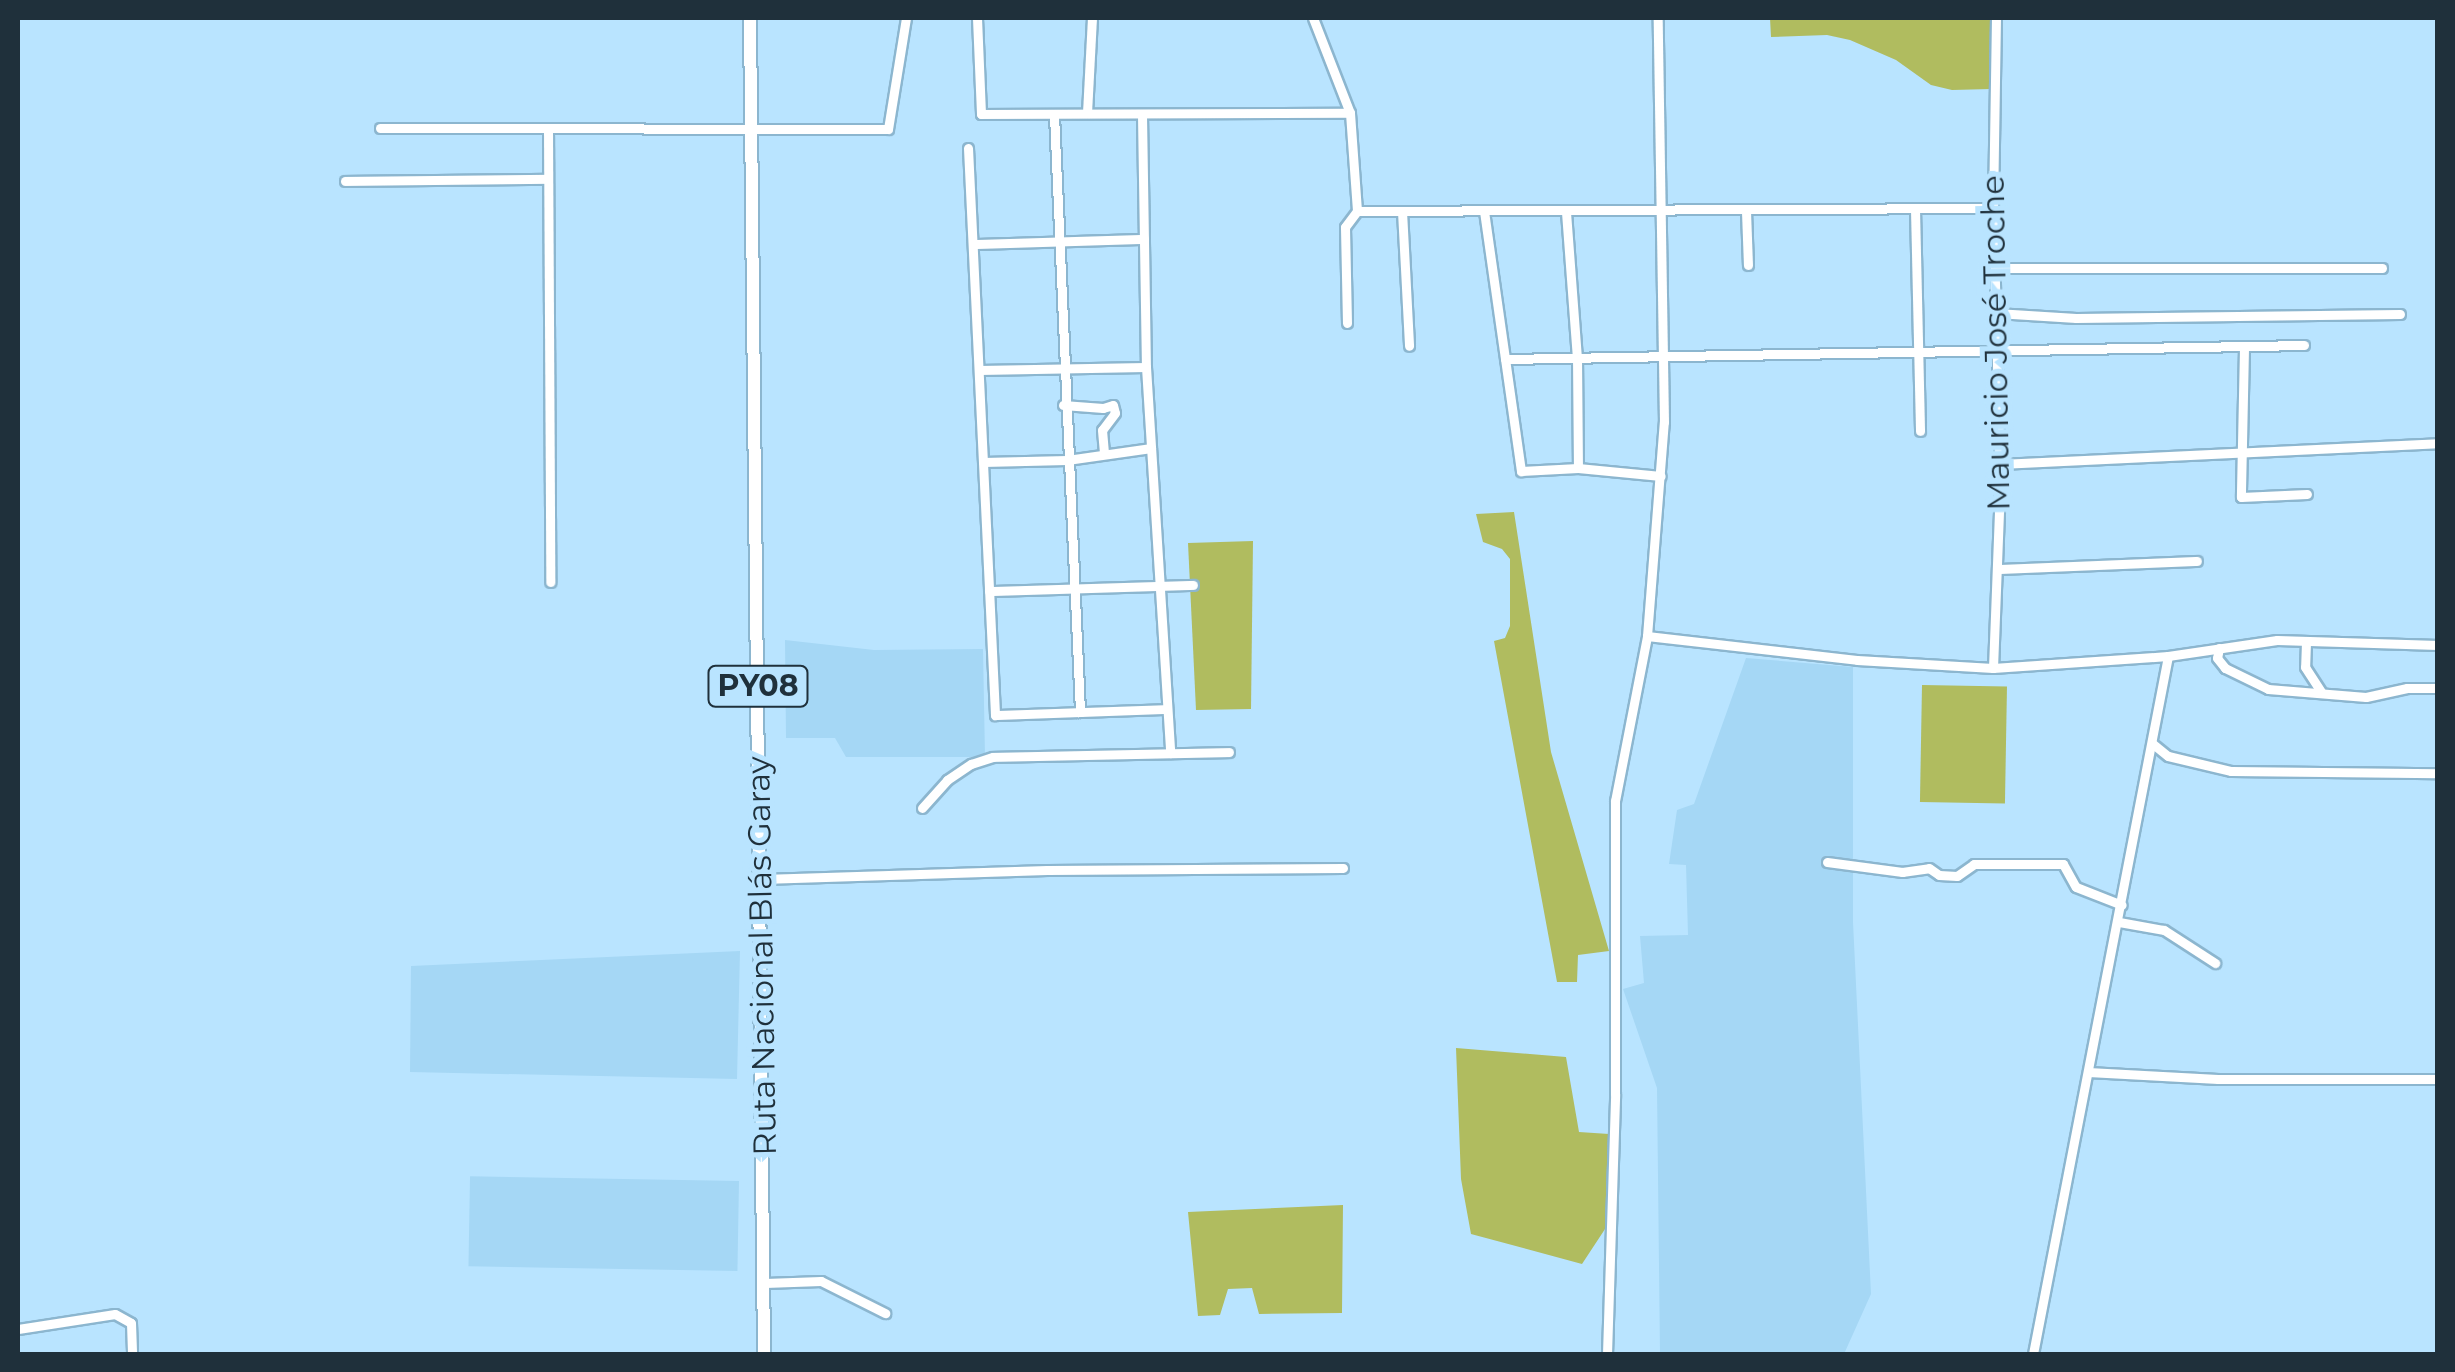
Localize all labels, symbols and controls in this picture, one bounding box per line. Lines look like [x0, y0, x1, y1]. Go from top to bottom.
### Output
street label: Mauricio José Troche [1974, 175, 2018, 511]
road number: PY08 [706, 661, 810, 711]
street label: Ruta Nacional Blás Garay [739, 756, 785, 1156]

